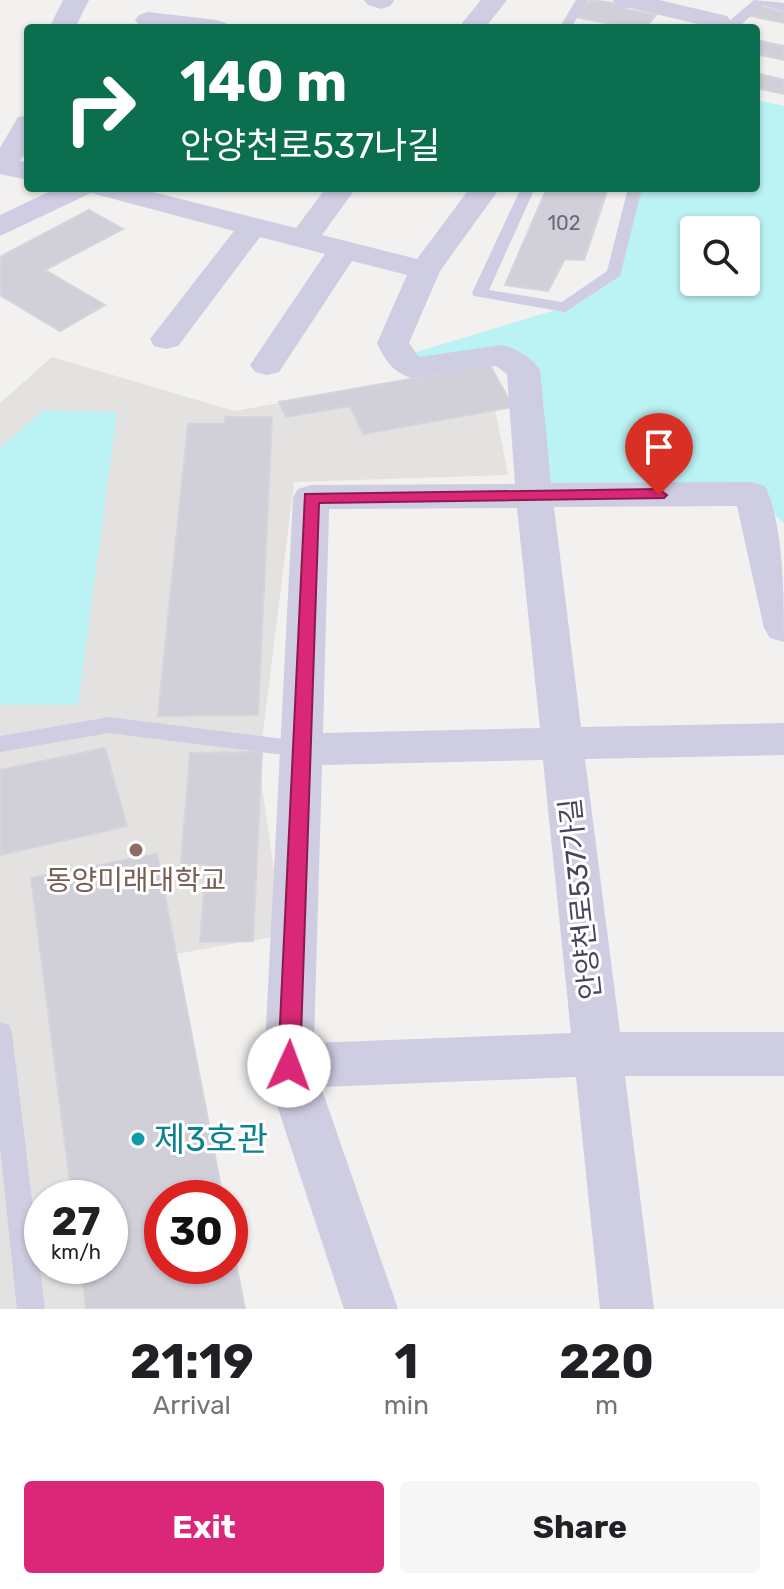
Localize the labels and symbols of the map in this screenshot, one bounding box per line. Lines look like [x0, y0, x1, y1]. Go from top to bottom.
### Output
house number: 102 [548, 211, 581, 235]
pin [625, 413, 693, 495]
street label: 안양천로537가길 [554, 797, 607, 1001]
marker: 동양미래대학교 [127, 841, 145, 859]
place label: 동양미래대학교 [46, 864, 226, 897]
position arrow [247, 1024, 331, 1108]
place label: 제3호관 [154, 1119, 268, 1160]
marker: 제3호관 [129, 1130, 147, 1148]
speed limit sign: 30 [144, 1180, 248, 1284]

